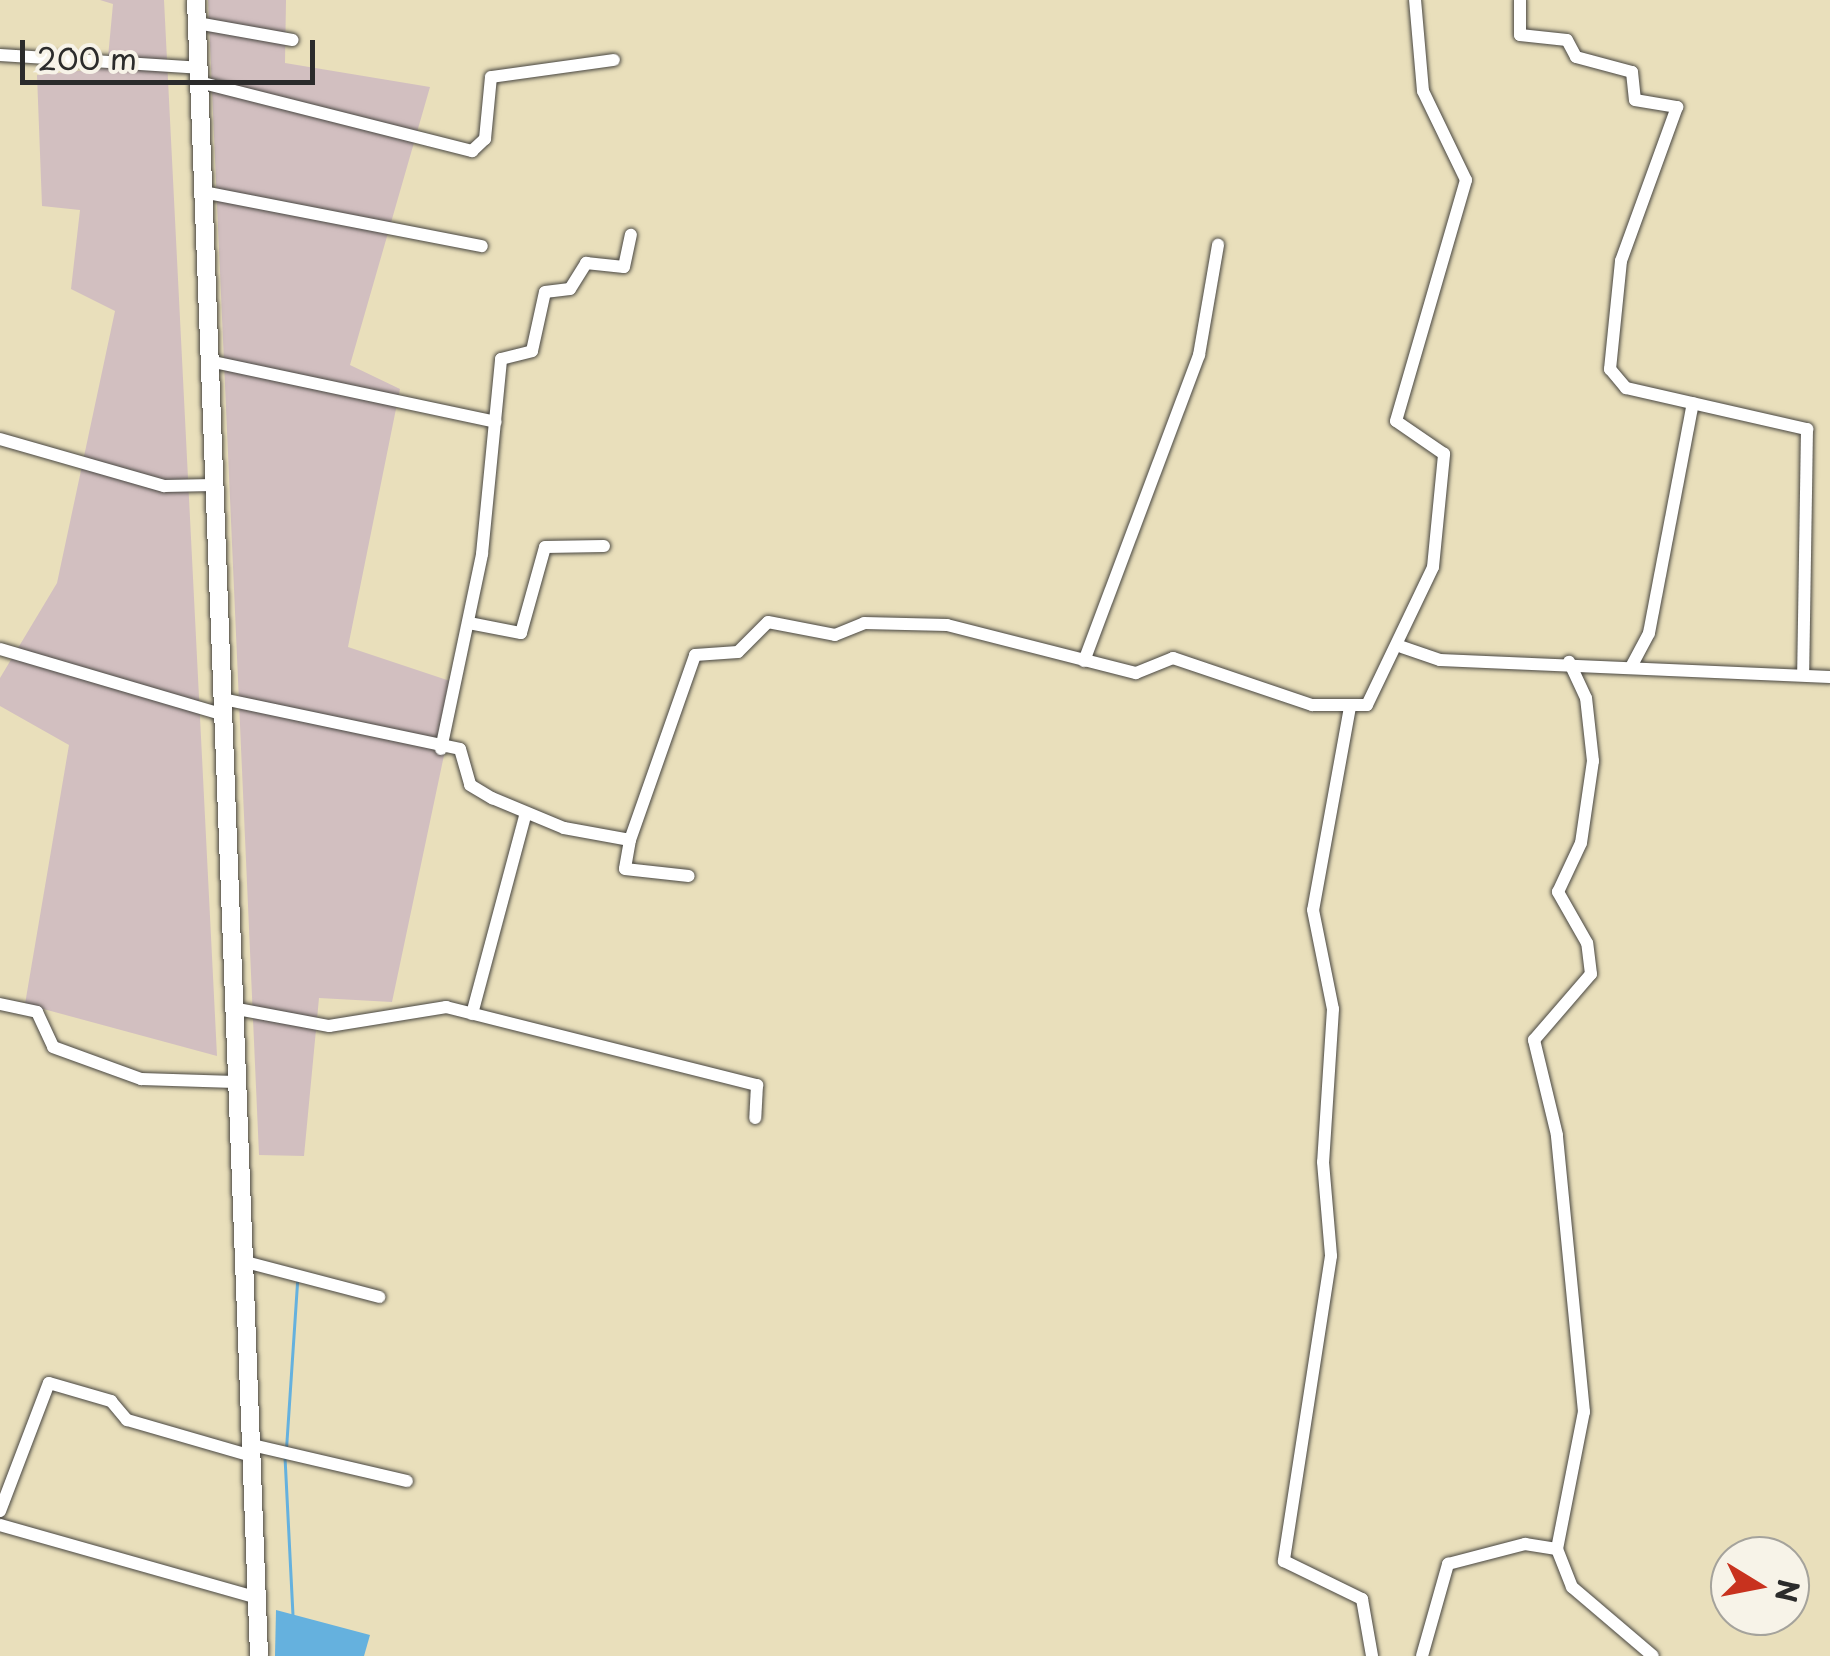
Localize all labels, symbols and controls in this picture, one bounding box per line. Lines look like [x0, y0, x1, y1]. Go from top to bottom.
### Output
scale bar [25, 20, 320, 82]
text: 200 m [37, 35, 137, 80]
north arrow [1710, 1536, 1810, 1636]
text: N [1765, 1576, 1811, 1606]

